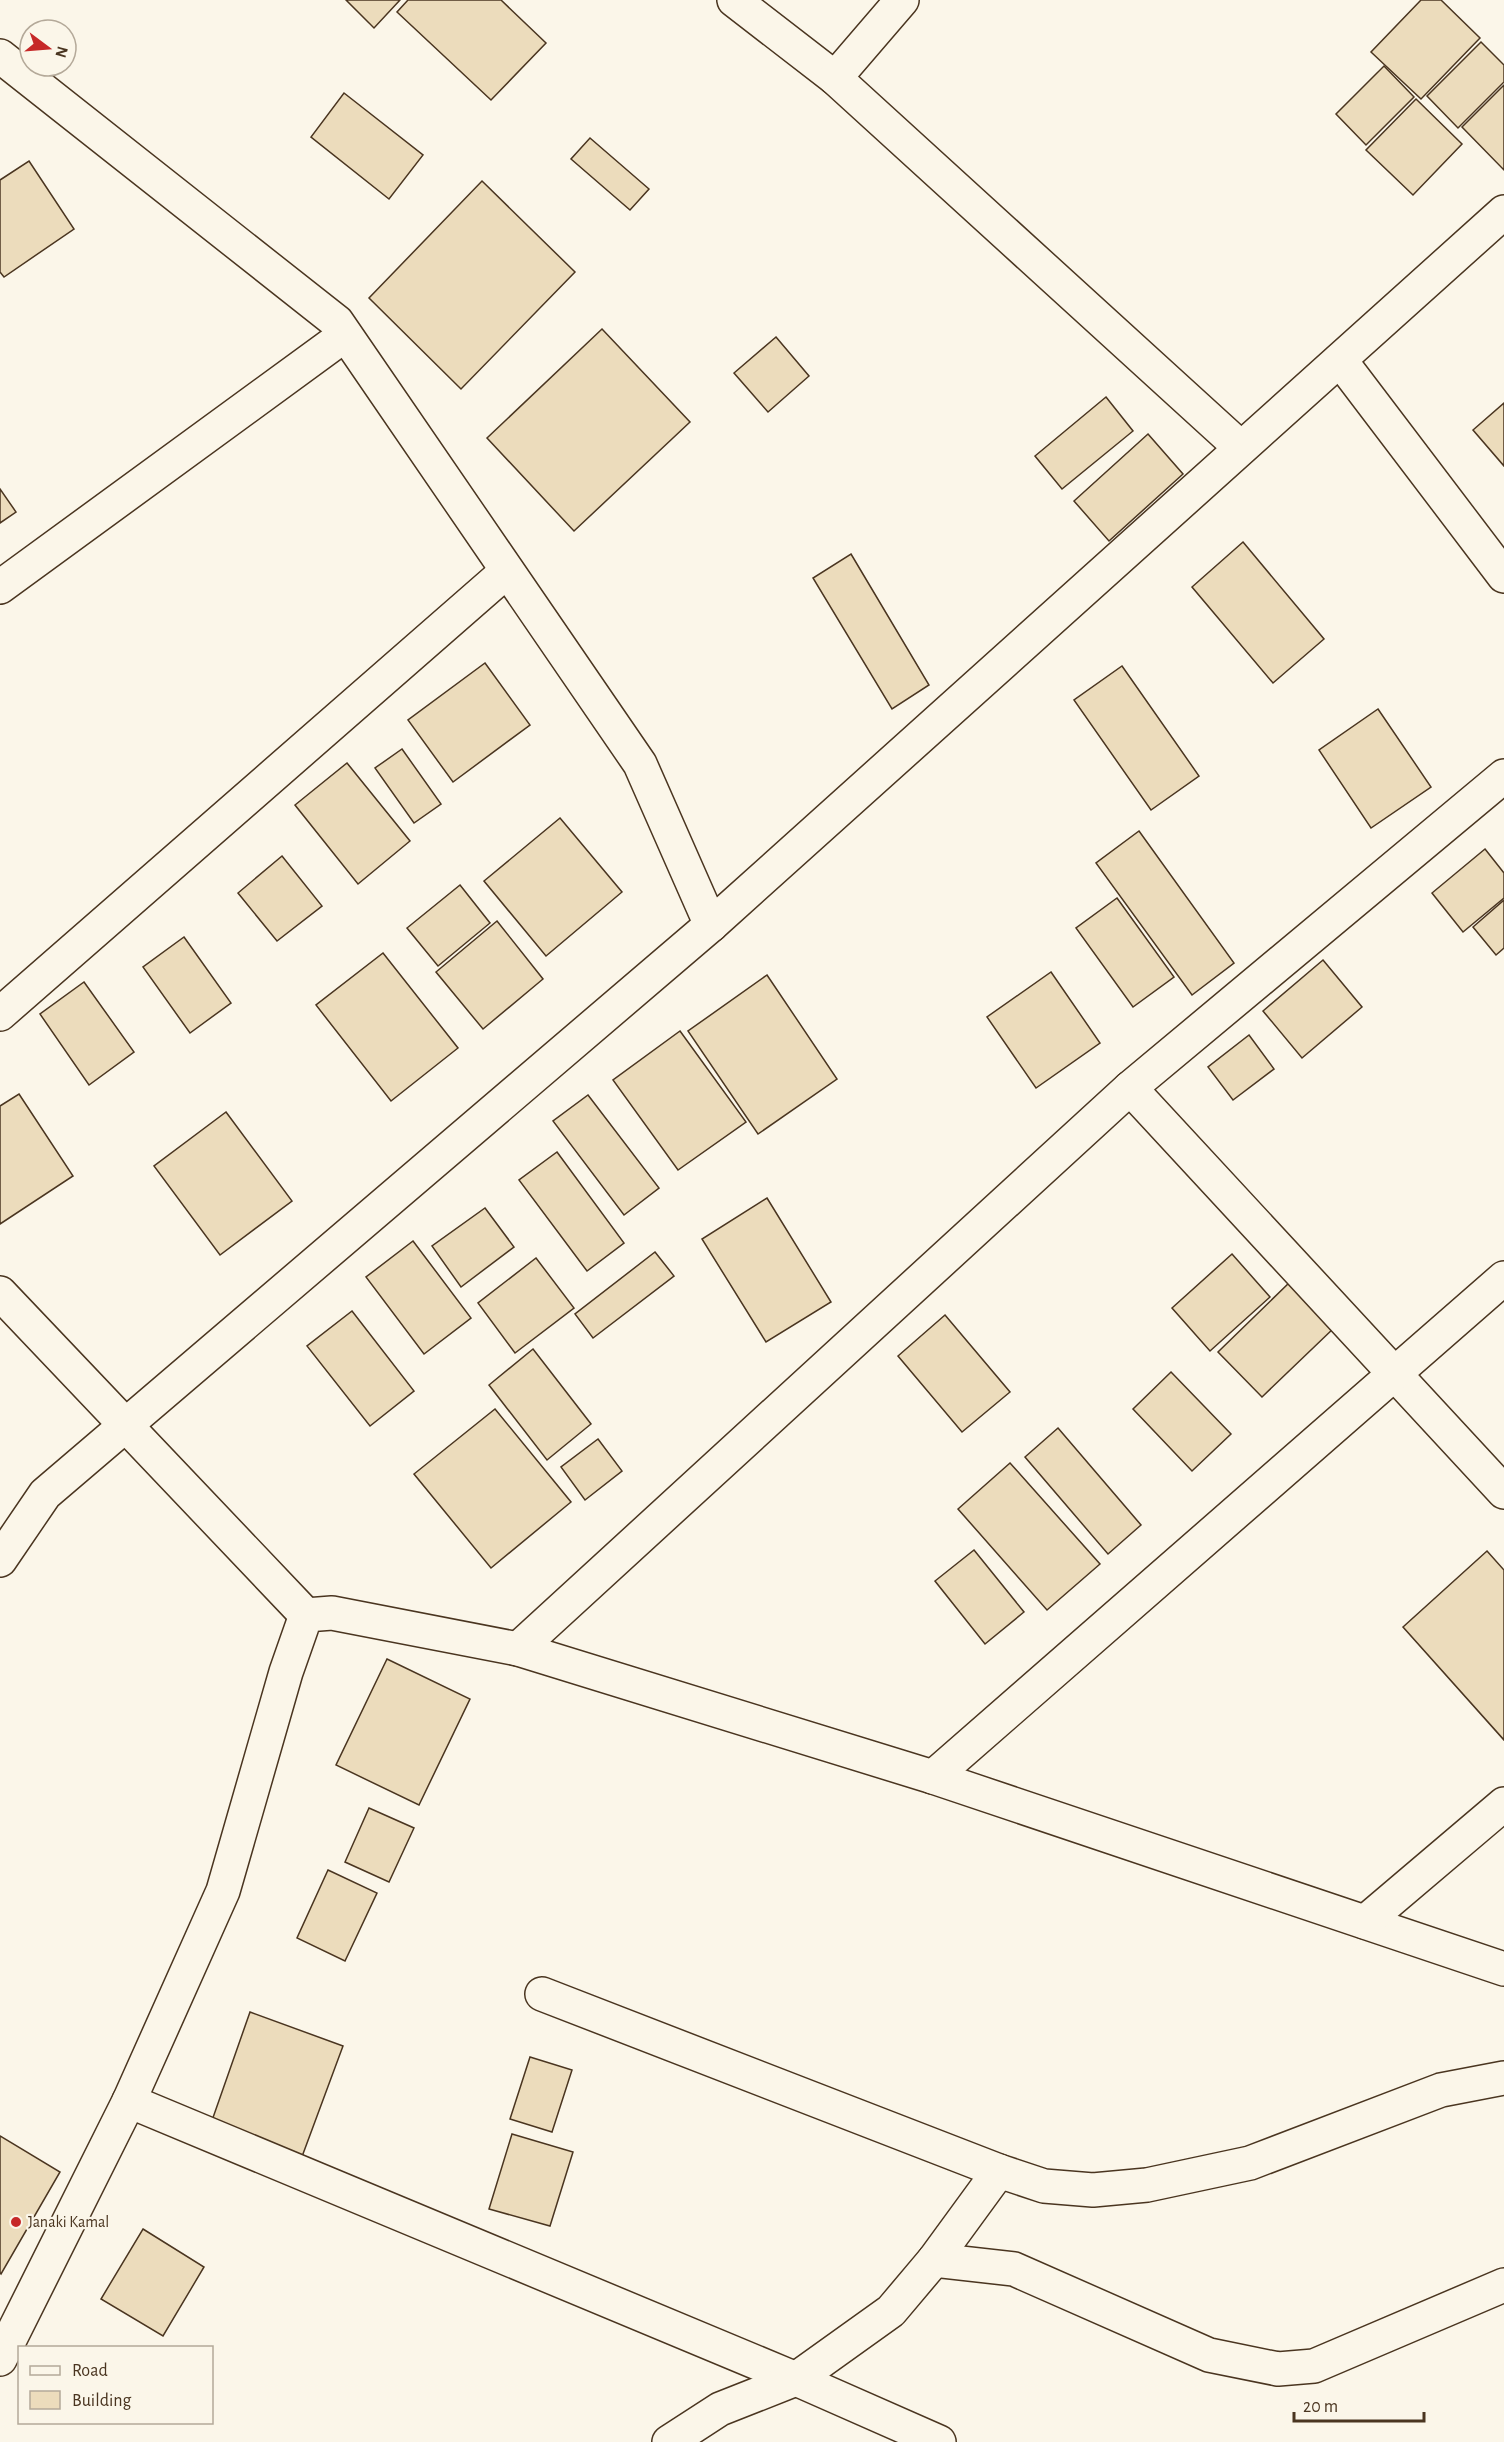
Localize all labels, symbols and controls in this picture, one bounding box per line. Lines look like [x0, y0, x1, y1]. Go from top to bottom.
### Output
north arrow [18, 18, 78, 78]
text: N [52, 44, 71, 59]
place label: Janaki Kamal [28, 2214, 109, 2230]
marker: Janaki Kamal [9, 2215, 23, 2229]
legend [18, 2346, 213, 2424]
text: Road [72, 2362, 108, 2380]
scale bar [1294, 2385, 1424, 2423]
text: Building [72, 2392, 132, 2410]
text: 20 m [1303, 2398, 1338, 2416]

